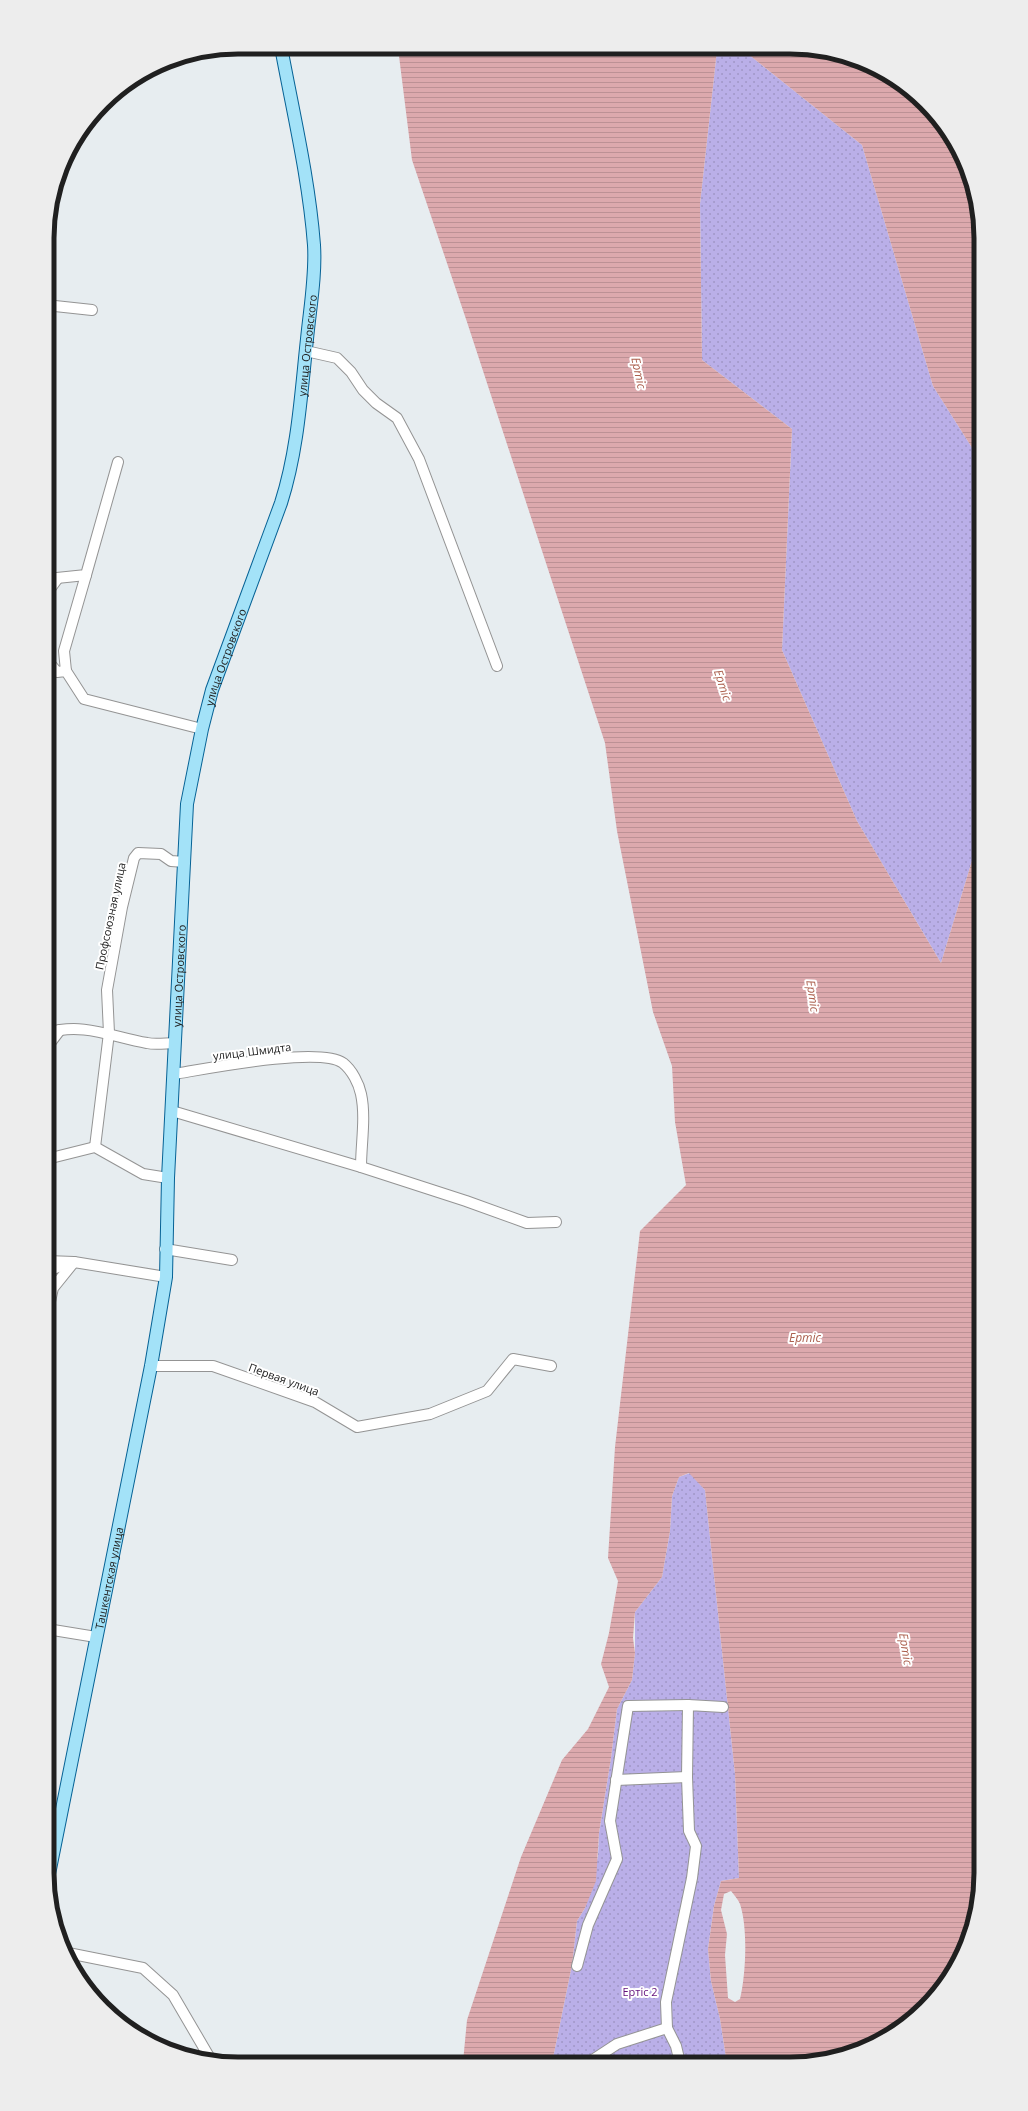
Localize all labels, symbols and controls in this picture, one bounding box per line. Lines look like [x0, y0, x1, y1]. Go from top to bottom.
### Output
street label: улица Островского [294, 293, 320, 397]
water label: Ертіс [627, 356, 651, 391]
street label: улица Островского [201, 606, 249, 707]
water label: Ертіс [710, 667, 736, 703]
street label: Профсоюзная улица [91, 861, 129, 971]
street label: улица Островского [168, 924, 188, 1027]
water label: Ертіс [802, 979, 824, 1014]
street label: улица Шмидта [212, 1039, 292, 1063]
water label: Ертіс [789, 1329, 822, 1346]
street label: Первая улица [247, 1359, 321, 1399]
street label: Ташкентская улица [91, 1526, 126, 1630]
water label: Ертіс [895, 1632, 917, 1667]
park label: Ертіс 2 [622, 1984, 658, 1999]

